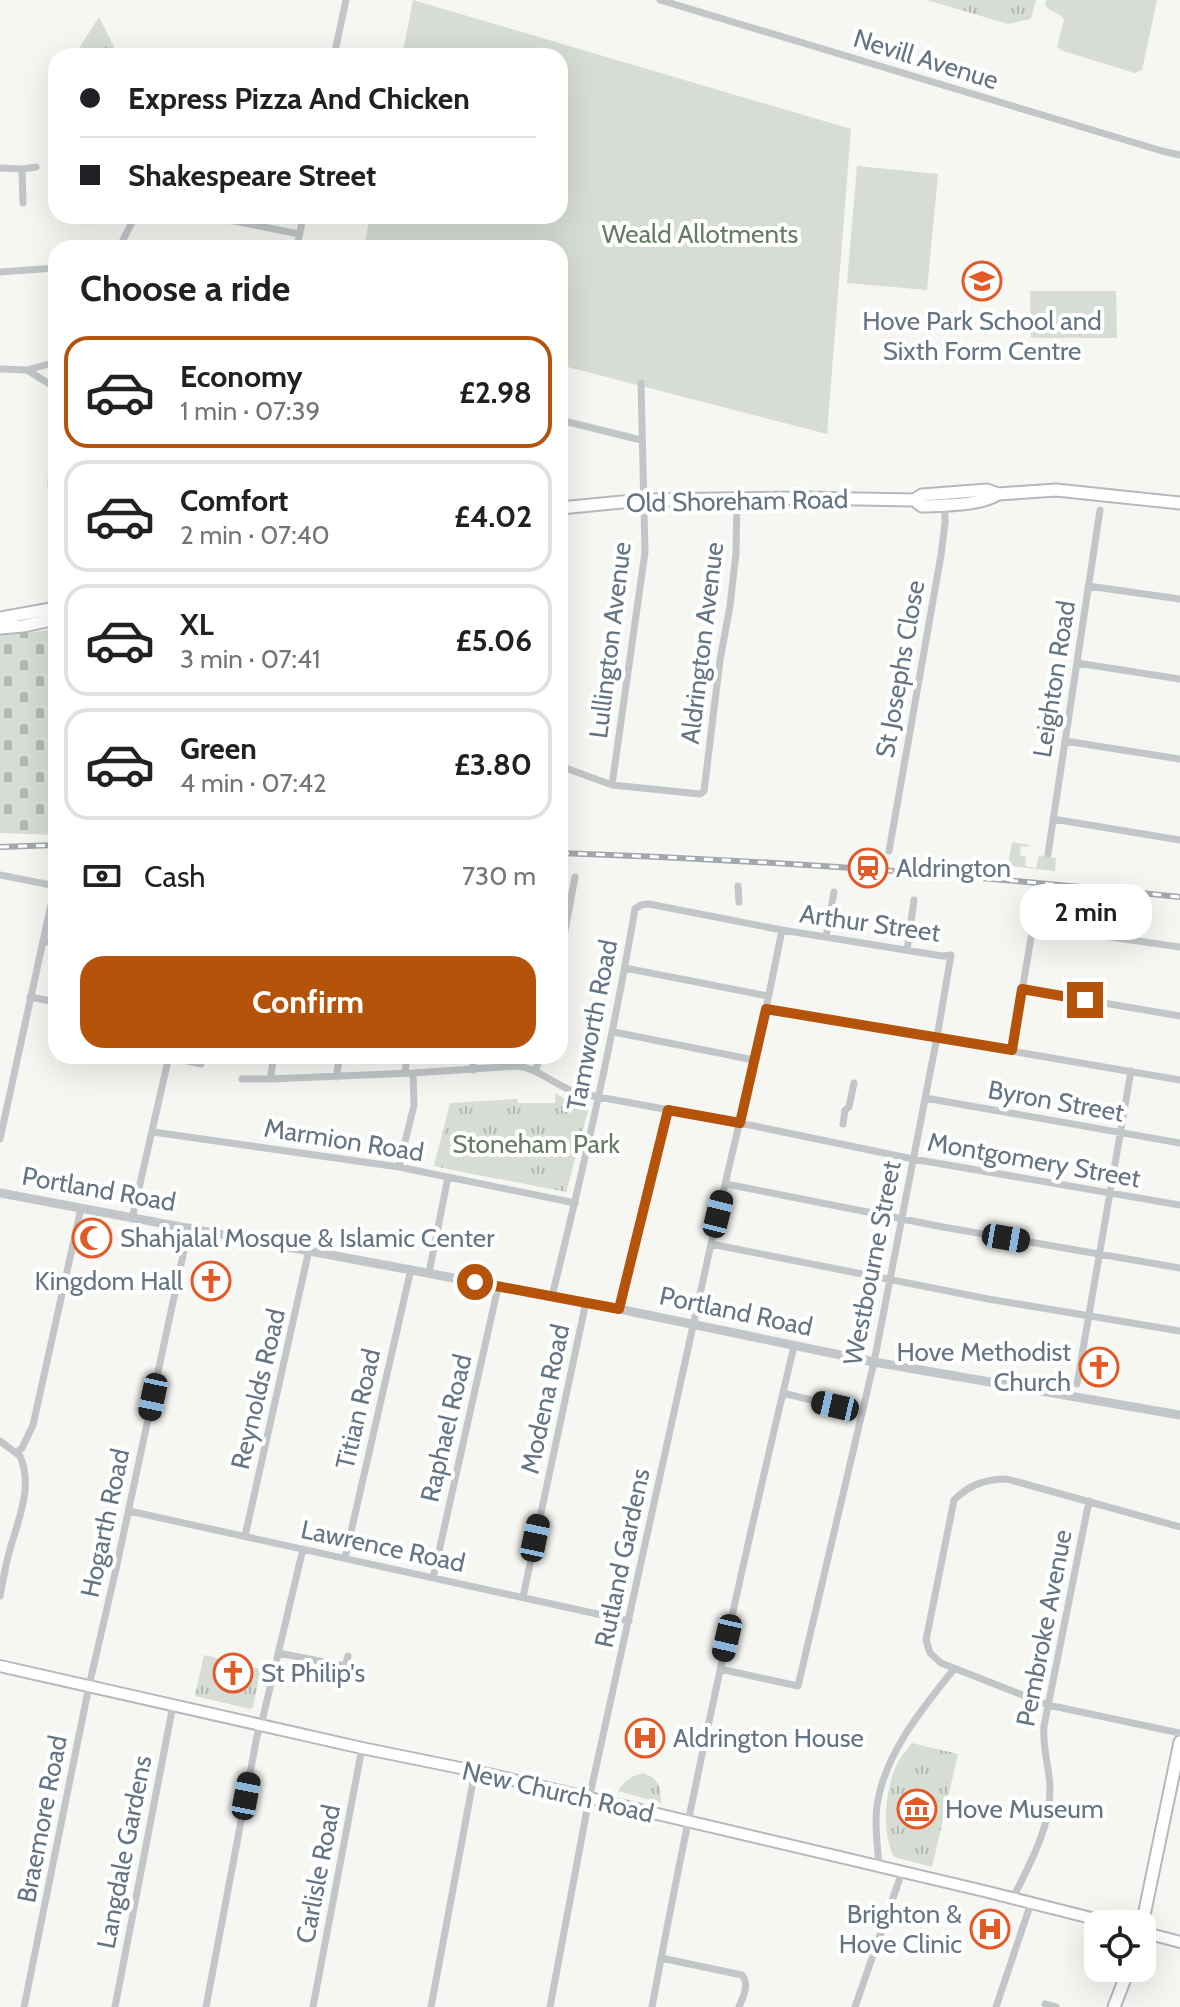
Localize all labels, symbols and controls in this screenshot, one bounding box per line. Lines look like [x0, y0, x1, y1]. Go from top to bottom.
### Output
street label: Nevill Avenue [850, 22, 1002, 96]
text: Express Pizza And Chicken [128, 80, 470, 117]
text: Shakespeare Street [128, 157, 376, 194]
park label: Weald Allotments [602, 218, 798, 250]
school or university icon: Hove Park School and Sixth Form Centre [961, 260, 1003, 302]
text: Choose a ride [80, 266, 290, 310]
place label: Hove Park School and Sixth Form Centre [862, 305, 1102, 367]
icon: car [84, 356, 156, 428]
text: Economy [180, 358, 303, 395]
text: £2.98 [459, 374, 532, 411]
text: 1 min · 07:39 [180, 395, 320, 427]
icon: car [84, 480, 156, 552]
text: Comfort [180, 482, 288, 519]
street label: Old Shoreham Road [626, 483, 848, 519]
text: £4.02 [454, 498, 532, 535]
text: 2 min · 07:40 [180, 519, 330, 551]
street label: Lullington Avenue [582, 540, 638, 740]
street label: Aldrington Avenue [674, 540, 730, 746]
street label: St Josephs Close [869, 578, 931, 760]
street label: Leighton Road [1026, 598, 1082, 760]
icon: car [84, 604, 156, 676]
text: XL [180, 606, 214, 643]
text: £5.06 [456, 622, 532, 659]
text: 3 min · 07:41 [180, 643, 321, 675]
icon: car [84, 728, 156, 800]
text: Green [180, 730, 257, 767]
text: £3.80 [454, 746, 532, 783]
text: 4 min · 07:42 [180, 767, 327, 799]
station icon: Aldrington [847, 847, 889, 889]
place label: Aldrington [896, 852, 1011, 884]
icon: cash [80, 854, 124, 898]
text: Cash [144, 858, 206, 895]
text: 730 m [462, 860, 536, 892]
callout: 2 min [1019, 884, 1151, 940]
text: 2 min [1055, 896, 1117, 928]
street label: Arthur Street [798, 897, 943, 949]
street label: Tamworth Road [560, 937, 624, 1113]
button: Confirm [80, 956, 536, 1048]
route end [1067, 982, 1103, 1018]
street label: Byron Street [986, 1073, 1127, 1129]
street label: Marmion Road [262, 1112, 426, 1168]
street label: Montgomery Street [925, 1126, 1143, 1195]
park label: Stoneham Park [452, 1128, 620, 1160]
street label: Westbourne Street [836, 1158, 908, 1368]
street label: Portland Road [20, 1160, 178, 1218]
car [701, 1188, 735, 1240]
mosque icon: Shahjalal Mosque & Islamic Center [71, 1217, 113, 1259]
place label: Shahjalal Mosque & Islamic Center [120, 1222, 495, 1254]
car [980, 1222, 1032, 1254]
church icon: Kingdom Hall [190, 1260, 232, 1302]
route start [457, 1264, 493, 1300]
place label: Kingdom Hall [34, 1265, 183, 1297]
street label: Portland Road [657, 1279, 815, 1343]
street label: Reynolds Road [224, 1306, 292, 1472]
street label: Modena Road [514, 1321, 576, 1477]
place label: Hove Methodist Church [896, 1336, 1071, 1398]
street label: Titian Road [329, 1346, 387, 1472]
church icon: Hove Methodist Church [1078, 1346, 1120, 1388]
street label: Raphael Road [413, 1351, 479, 1505]
car [136, 1371, 170, 1423]
car [809, 1389, 861, 1423]
street label: Hogarth Road [74, 1446, 136, 1600]
street label: Rutland Gardens [587, 1465, 657, 1650]
car [518, 1512, 552, 1564]
street label: Lawrence Road [298, 1513, 468, 1579]
street label: Pembroke Avenue [1009, 1527, 1079, 1729]
car [710, 1612, 744, 1664]
church icon: St Philip's [212, 1652, 254, 1694]
place label: St Philip's [261, 1657, 366, 1689]
hospital icon: Aldrington House [624, 1717, 666, 1759]
place label: Aldrington House [673, 1722, 864, 1754]
street label: Braemore Road [10, 1733, 74, 1905]
street label: Langdale Gardens [90, 1753, 158, 1951]
street label: New Church Road [459, 1754, 657, 1830]
car [230, 1770, 262, 1822]
museum icon: Hove Museum [896, 1788, 938, 1830]
place label: Hove Museum [945, 1793, 1104, 1825]
street label: Carlisle Road [289, 1802, 347, 1946]
place label: Brighton & Hove Clinic [839, 1898, 962, 1960]
hospital icon: Brighton & Hove Clinic [969, 1908, 1011, 1950]
map controls [1084, 1910, 1156, 1982]
button: locate [1084, 1910, 1156, 1982]

